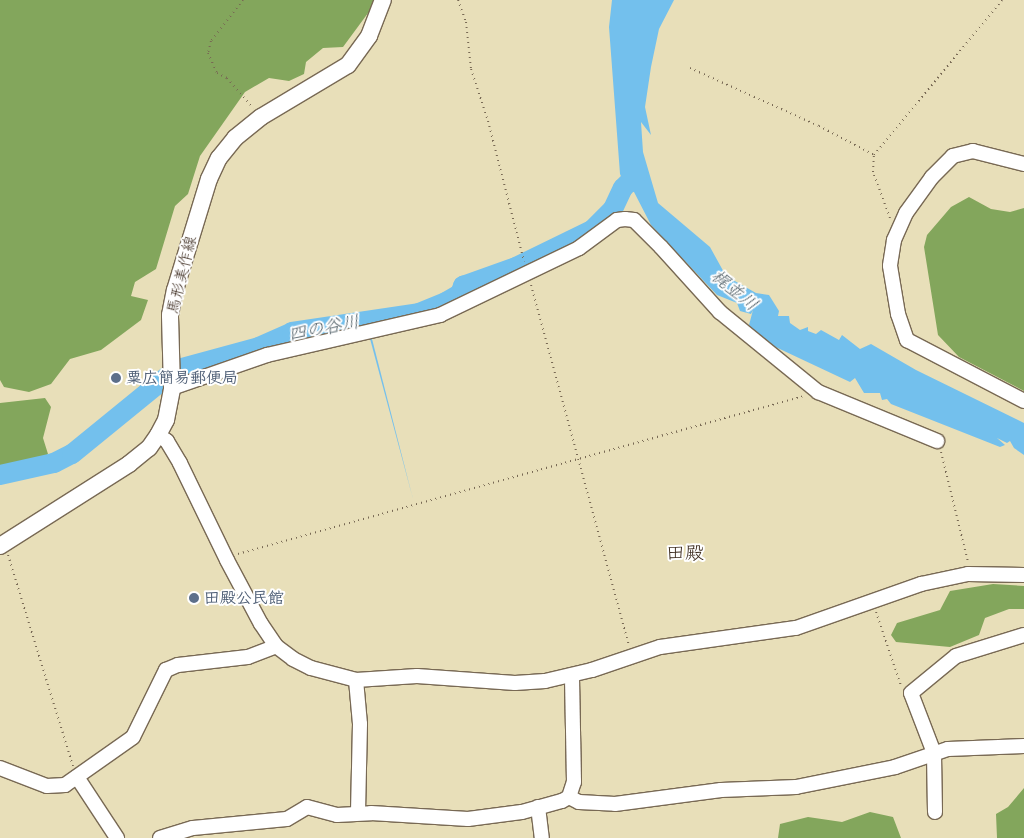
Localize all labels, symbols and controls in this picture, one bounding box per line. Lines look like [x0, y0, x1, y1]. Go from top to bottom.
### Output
street label: 馬形美作線 [163, 234, 201, 316]
water label: 梶並川 [706, 266, 762, 316]
water label: 四の谷川 [287, 312, 361, 346]
place label: 粟広簡易郵便局 [126, 368, 238, 388]
marker: 粟広簡易郵便局 [110, 372, 122, 384]
district label: 田殿 [666, 543, 704, 565]
place label: 田殿公民館 [204, 588, 284, 608]
marker: 田殿公民館 [188, 592, 200, 604]

